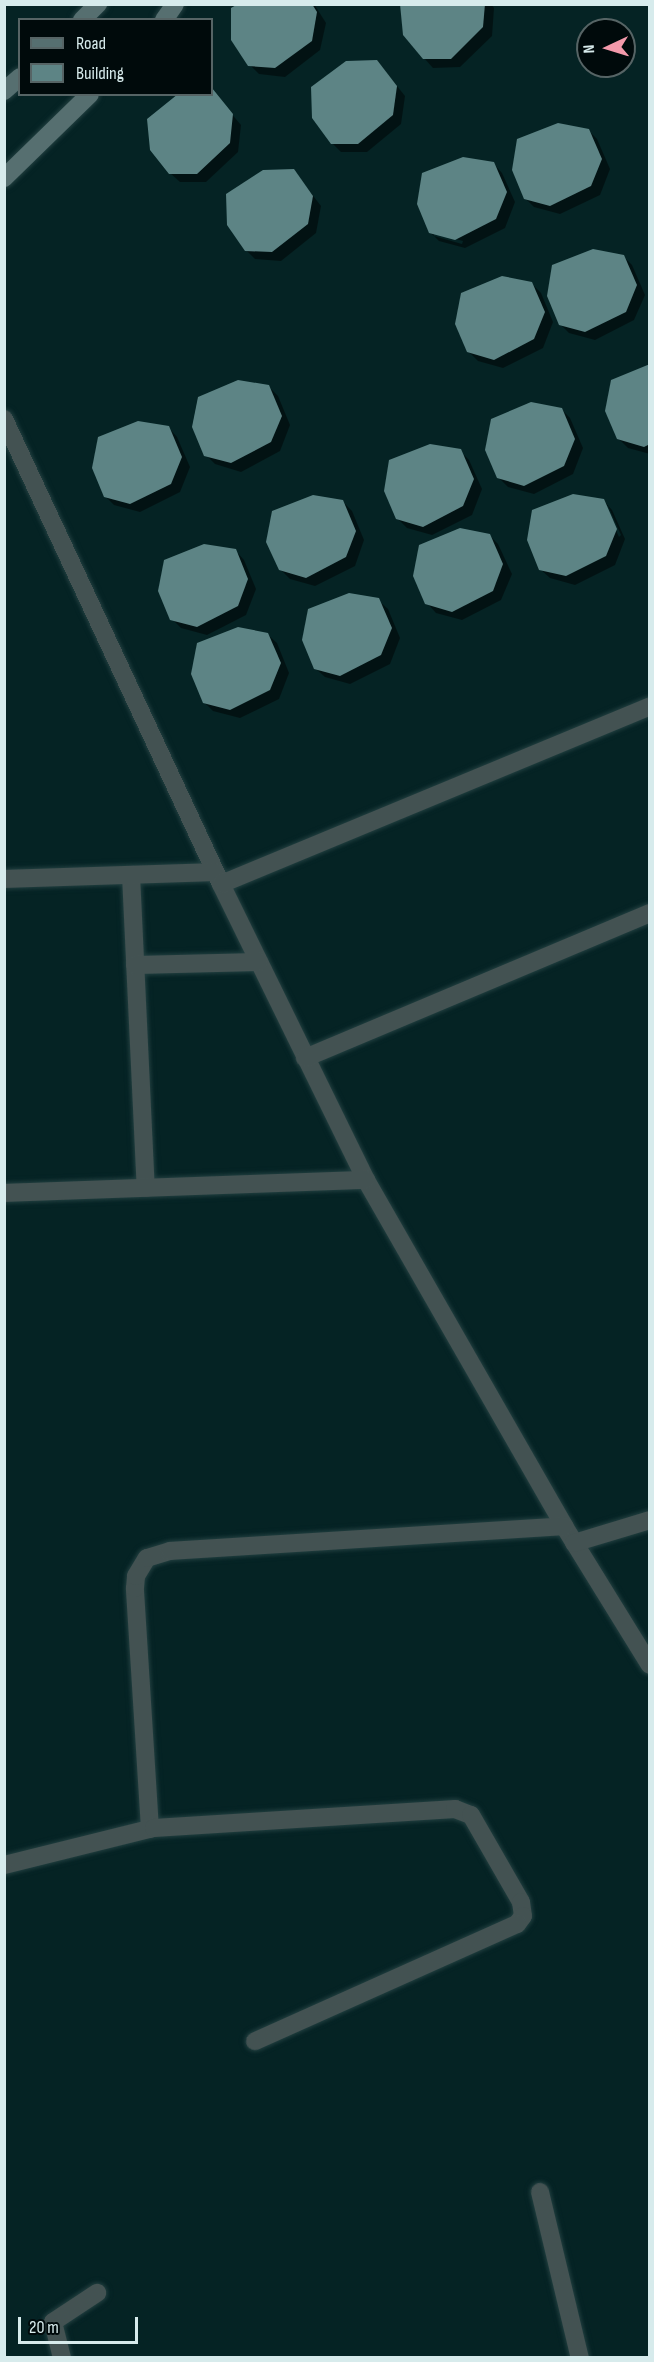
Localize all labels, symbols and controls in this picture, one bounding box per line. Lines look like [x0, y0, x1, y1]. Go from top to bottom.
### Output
legend [18, 18, 213, 96]
north arrow [576, 18, 636, 78]
text: Road [76, 33, 106, 54]
text: N [580, 44, 599, 54]
text: Building [76, 63, 124, 84]
scale bar [21, 2305, 141, 2343]
text: 20 m [29, 2317, 59, 2338]

